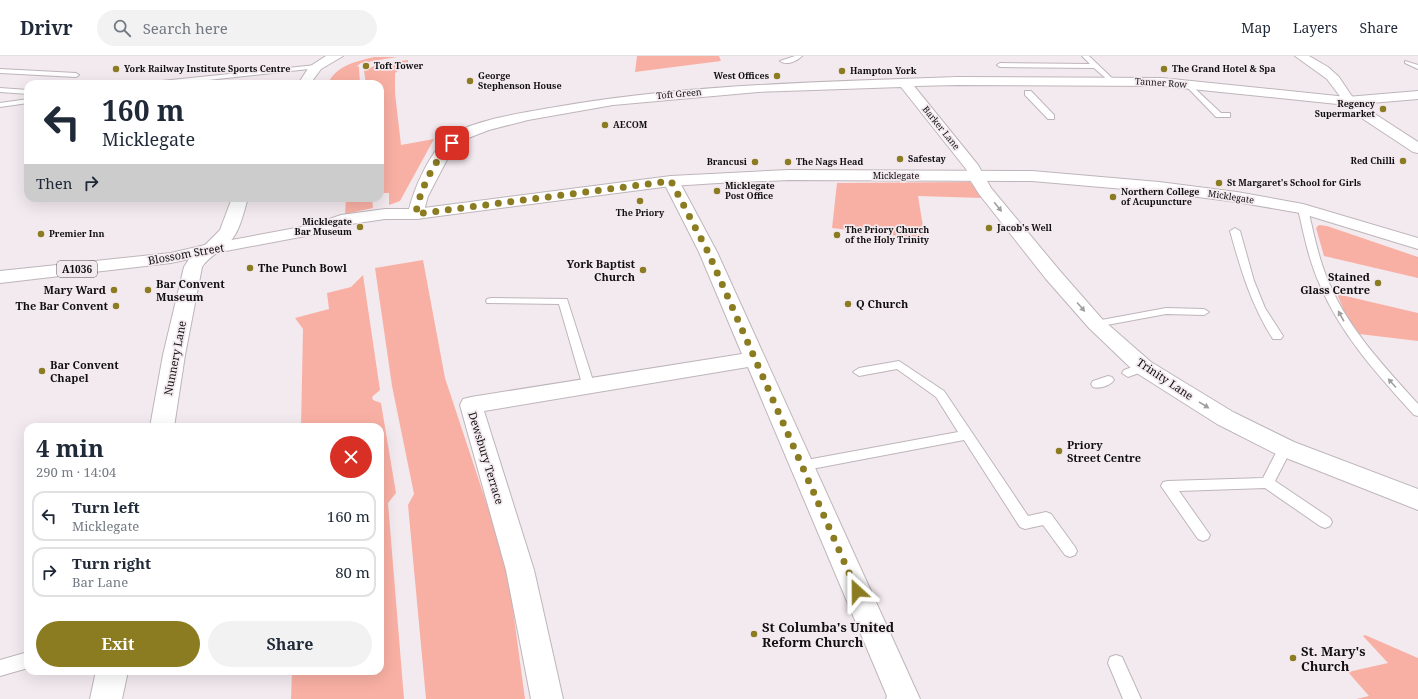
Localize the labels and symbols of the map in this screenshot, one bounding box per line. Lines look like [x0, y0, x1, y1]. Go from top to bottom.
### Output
place label: Toft Tower [374, 59, 424, 72]
marker: Toft Tower [361, 61, 371, 71]
place label: York Railway Institute Sports Centre [124, 62, 290, 75]
place label: The Grand Hotel & Spa [1172, 62, 1276, 75]
marker: York Railway Institute Sports Centre [111, 64, 121, 74]
place label: Hampton York [850, 64, 917, 77]
marker: The Grand Hotel & Spa [1159, 64, 1169, 74]
marker: Hampton York [837, 66, 847, 76]
place label: George Stephenson House [478, 69, 562, 92]
place label: West Offices [714, 69, 770, 82]
marker: West Offices [772, 71, 782, 81]
street label: Tanner Row [1135, 74, 1188, 91]
marker: George Stephenson House [465, 76, 475, 86]
street label: Toft Green [656, 85, 702, 102]
place label: Regency Supermarket [1315, 97, 1376, 120]
street label: Barker Lane [920, 103, 963, 152]
marker: Regency Supermarket [1378, 104, 1388, 114]
place label: AECOM [613, 118, 648, 131]
marker: AECOM [600, 120, 610, 130]
pin [435, 126, 469, 160]
place label: Safestay [908, 152, 947, 165]
marker: Safestay [895, 154, 905, 164]
place label: Red Chilli [1351, 154, 1396, 167]
place label: Brancusi [707, 155, 748, 168]
place label: The Nags Head [796, 155, 863, 168]
marker: Red Chilli [1398, 156, 1408, 166]
marker: Brancusi [750, 157, 760, 167]
marker: The Nags Head [783, 157, 793, 167]
street label: Micklegate [873, 169, 919, 182]
place label: St Margaret's School for Girls [1227, 176, 1362, 189]
marker: St Margaret's School for Girls [1214, 178, 1224, 188]
place label: Micklegate Post Office [725, 179, 775, 202]
place label: Northern College of Acupuncture [1121, 185, 1199, 208]
marker: Micklegate Post Office [712, 186, 722, 196]
street label: Micklegate [1207, 186, 1255, 207]
marker: Northern College of Acupuncture [1108, 192, 1118, 202]
marker: The Priory [635, 196, 645, 206]
one-way arrow [993, 201, 1002, 212]
place label: The Priory [616, 206, 665, 219]
place label: Micklegate Bar Museum [295, 215, 352, 238]
place label: Jacob's Well [996, 221, 1053, 234]
marker: Micklegate Bar Museum [355, 222, 365, 232]
place label: The Priory Church of the Holy Trinity [845, 223, 930, 246]
marker: Jacob's Well [984, 223, 994, 233]
place label: Premier Inn [49, 227, 104, 240]
marker: Premier Inn [36, 229, 46, 239]
marker: The Priory Church of the Holy Trinity [832, 230, 842, 240]
street label: Blossom Street [147, 239, 225, 268]
place label: York Baptist Church [567, 256, 636, 284]
place label: The Punch Bowl [258, 260, 347, 275]
road number: A1036 [57, 261, 97, 277]
marker: The Punch Bowl [245, 263, 255, 273]
marker: York Baptist Church [638, 265, 648, 275]
place label: Stained Glass Centre [1300, 269, 1370, 297]
place label: Bar Convent Museum [156, 276, 225, 304]
marker: Stained Glass Centre [1373, 278, 1383, 288]
place label: Mary Ward [43, 282, 106, 297]
marker: Mary Ward [109, 285, 119, 295]
marker: Bar Convent Museum [143, 285, 153, 295]
place label: Q Church [856, 296, 909, 311]
place label: The Bar Convent [16, 298, 109, 313]
marker: Q Church [843, 299, 853, 309]
marker: The Bar Convent [111, 301, 121, 311]
one-way arrow [1076, 302, 1085, 312]
one-way arrow [1337, 310, 1344, 321]
street label: Nunnery Lane [160, 319, 189, 397]
street label: Trinity Lane [1134, 354, 1197, 403]
place label: Bar Convent Chapel [50, 357, 119, 385]
marker: Bar Convent Chapel [37, 366, 47, 376]
one-way arrow [1387, 378, 1397, 388]
one-way arrow [1199, 401, 1209, 409]
street label: Dewsbury Terrace [465, 410, 508, 506]
place label: Priory Street Centre [1067, 437, 1141, 465]
marker: Priory Street Centre [1054, 446, 1064, 456]
position arrow [836, 570, 878, 612]
place label: St Columba's United Reform Church [762, 618, 895, 651]
marker: St Columba's United Reform Church [749, 629, 759, 639]
place label: St. Mary's Church [1301, 642, 1366, 675]
marker: St. Mary's Church [1288, 653, 1298, 663]

